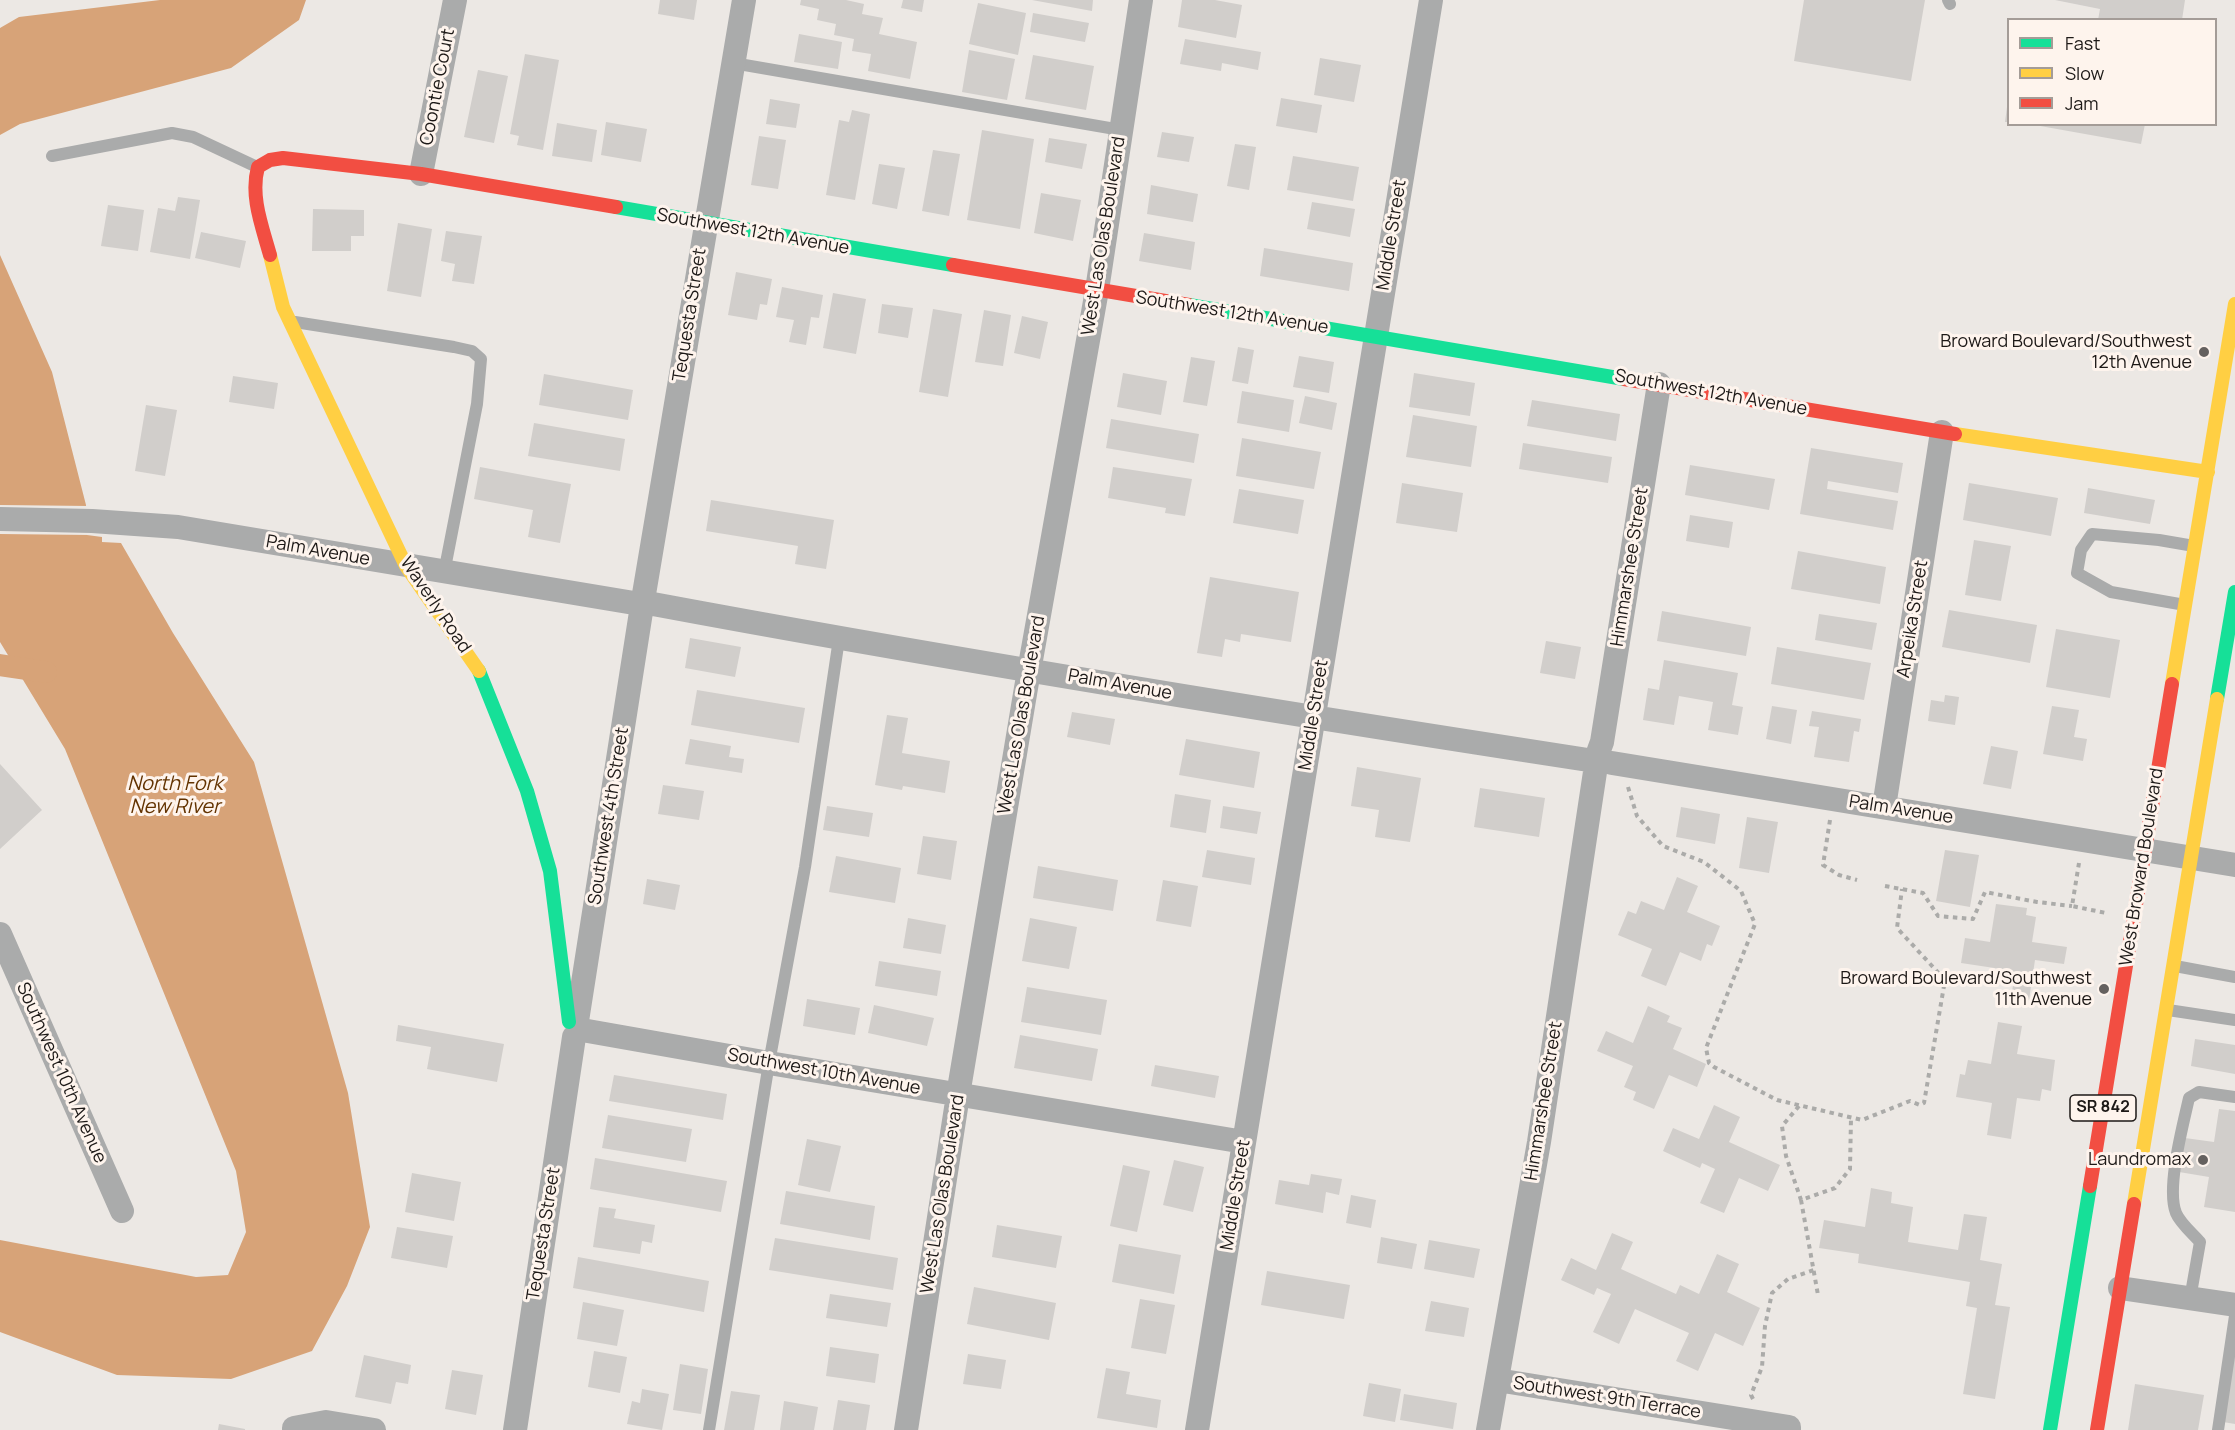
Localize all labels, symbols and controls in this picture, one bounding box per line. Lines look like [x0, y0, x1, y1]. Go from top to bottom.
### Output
legend [2007, 18, 2217, 126]
street label: Coontie Court [416, 27, 460, 147]
text: Fast [2065, 31, 2100, 55]
text: Slow [2065, 61, 2104, 85]
text: Jam [2065, 91, 2099, 115]
street label: West Las Olas Boulevard [1078, 135, 1130, 337]
street label: Middle Street [1373, 178, 1411, 292]
street label: Southwest 12th Avenue [655, 204, 851, 260]
street label: Tequesta Street [669, 247, 711, 383]
street label: Southwest 12th Avenue [1134, 287, 1330, 339]
place label: Broward Boulevard/Southwest 12th Avenue [1940, 331, 2192, 374]
marker: Broward Boulevard/Southwest 12th Avenue [2197, 345, 2211, 359]
street label: Southwest 12th Avenue [1613, 365, 1809, 421]
street label: Himmarshee Street [1607, 486, 1653, 648]
street label: Palm Avenue [264, 531, 372, 571]
street label: Waverly Road [395, 553, 475, 657]
street label: Arpeika Street [1893, 559, 1933, 679]
street label: West Las Olas Boulevard [994, 614, 1050, 816]
street label: Middle Street [1295, 658, 1333, 772]
street label: Palm Avenue [1066, 665, 1174, 705]
street label: Southwest 4th Street [584, 726, 634, 906]
street label: West Broward Boulevard [2116, 766, 2168, 968]
water label: North Fork New River [127, 772, 223, 819]
street label: Palm Avenue [1847, 791, 1955, 829]
place label: Broward Boulevard/Southwest 11th Avenue [1840, 968, 2092, 1010]
street label: Southwest 10th Avenue [11, 979, 111, 1167]
marker: Broward Boulevard/Southwest 11th Avenue [2097, 982, 2111, 996]
street label: Himmarshee Street [1521, 1020, 1567, 1182]
street label: Southwest 10th Avenue [726, 1044, 922, 1100]
street label: West Las Olas Boulevard [917, 1093, 969, 1295]
road number: SR 842 [2070, 1095, 2136, 1121]
street label: Middle Street [1217, 1138, 1255, 1252]
place label: Laundromax [2088, 1149, 2191, 1171]
marker: Laundromax [2196, 1153, 2210, 1167]
street label: Tequesta Street [523, 1166, 565, 1302]
street label: Southwest 9th Terrace [1512, 1372, 1702, 1424]

